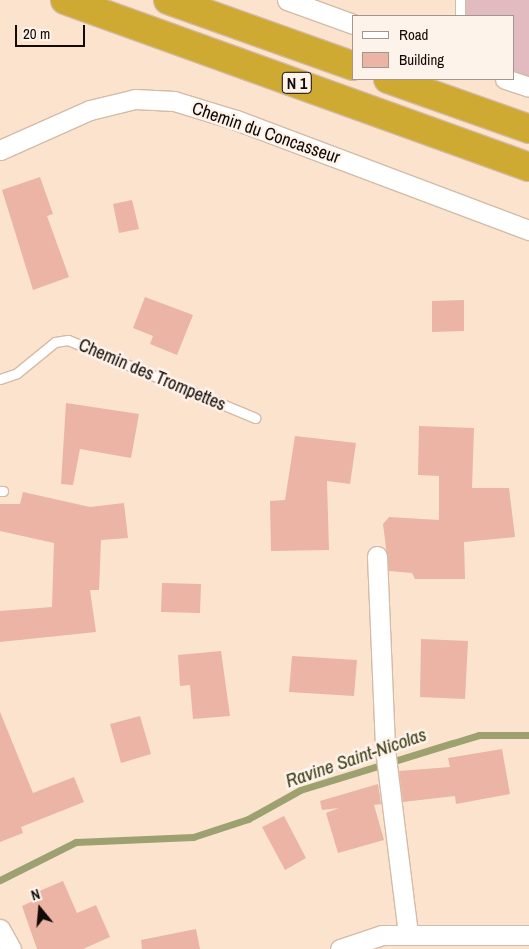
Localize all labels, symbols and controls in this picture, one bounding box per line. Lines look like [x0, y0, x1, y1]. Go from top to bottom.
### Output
scale bar [18, 15, 88, 47]
legend [352, 15, 514, 80]
text: 20 m [23, 23, 50, 44]
text: Road [399, 24, 428, 45]
text: Building [399, 49, 444, 70]
road number: N 1 [281, 70, 313, 96]
street label: Chemin du Concasseur [189, 98, 343, 168]
street label: Chemin des Trompettes [75, 334, 229, 416]
water label: Ravine Saint-Nicolas [283, 723, 429, 793]
north arrow [15, 884, 65, 934]
text: N [29, 885, 42, 904]

